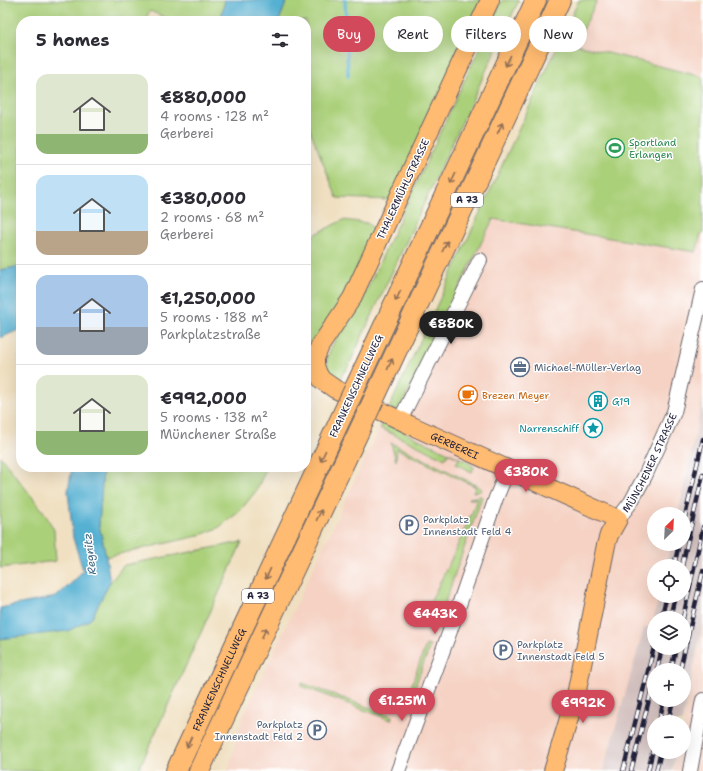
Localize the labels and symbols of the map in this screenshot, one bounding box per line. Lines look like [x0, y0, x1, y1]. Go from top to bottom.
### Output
one-way arrow [504, 54, 511, 66]
one-way arrow [497, 122, 504, 134]
street label: THALERMÜHLSTRASSE [374, 136, 432, 242]
place label: Sportland Erlangen [629, 136, 677, 161]
sports icon: Sportland Erlangen [604, 137, 626, 159]
one-way arrow [449, 172, 456, 184]
road number: A 73 [451, 193, 483, 207]
one-way arrow [442, 240, 449, 252]
one-way arrow [394, 290, 401, 302]
pin: €880K [423, 311, 479, 345]
street label: FRANKENSCHNELLWEG [326, 332, 386, 440]
office icon: Michael-Müller-Verlag [509, 356, 531, 378]
one-way arrow [387, 358, 394, 370]
place label: Michael-Müller-Verlag [534, 361, 641, 374]
cafe icon: Brezen Meyer [457, 384, 479, 406]
place label: Brezen Meyer [482, 389, 550, 402]
building icon: G19 [587, 390, 609, 412]
place label: G19 [612, 395, 630, 408]
street label: MÜNCHENER STRASSE [619, 411, 679, 515]
place icon: Narrenschiff [582, 417, 604, 439]
place label: Narrenschiff [519, 422, 580, 435]
street label: GERBEREI [429, 429, 481, 462]
one-way arrow [319, 450, 327, 462]
pin: €380K [498, 459, 554, 493]
north arrow [647, 507, 691, 551]
one-way arrow [316, 509, 323, 521]
place label: Parkplatz Innenstadt Feld 4 [423, 513, 512, 538]
parking icon: Parkplatz Innenstadt Feld 4 [398, 514, 420, 536]
water label: Regnitz [80, 532, 100, 576]
one-way arrow [264, 567, 271, 579]
road number: A 73 [242, 589, 274, 603]
pin: €443K [407, 601, 463, 635]
street label: FRANKENSCHNELLWEG [189, 626, 249, 733]
one-way arrow [261, 627, 268, 639]
place label: Parkplatz Innenstadt Feld 5 [517, 638, 605, 663]
parking icon: Parkplatz Innenstadt Feld 5 [492, 639, 514, 661]
pin: €1.25M [369, 688, 435, 722]
pin: €992K [555, 690, 611, 724]
place label: Parkplatz Innenstadt Feld 2 [214, 718, 303, 743]
parking icon: Parkplatz Innenstadt Feld 2 [306, 719, 328, 741]
one-way arrow [185, 736, 192, 748]

